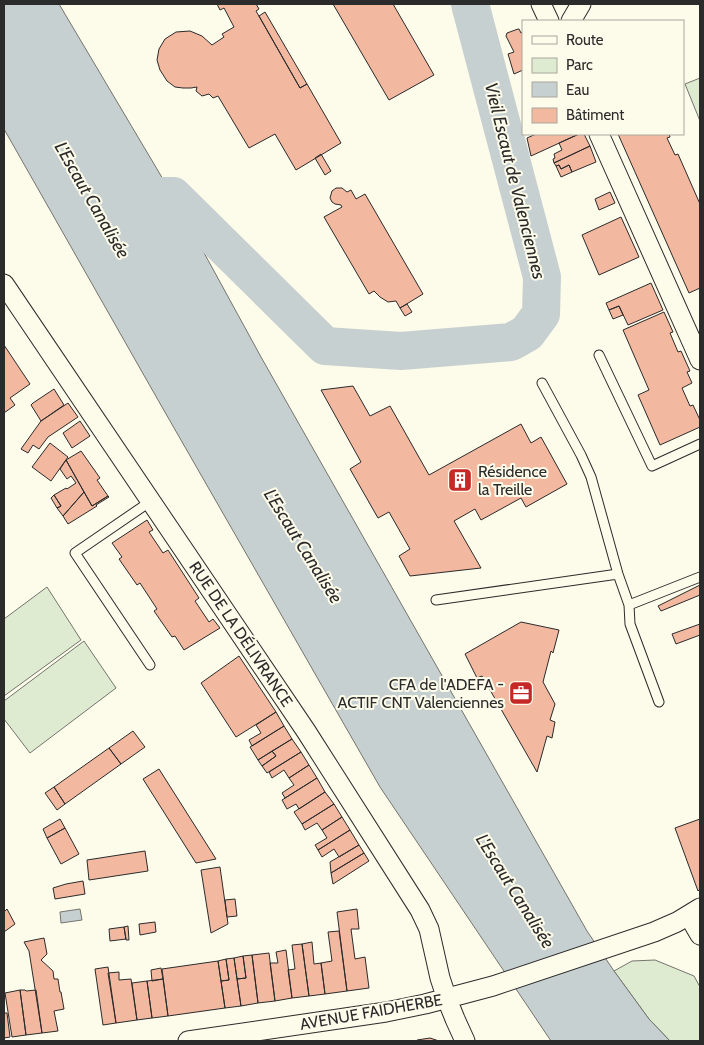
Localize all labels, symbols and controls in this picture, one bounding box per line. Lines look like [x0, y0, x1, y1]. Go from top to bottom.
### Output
legend [522, 20, 684, 135]
text: Route [566, 31, 604, 49]
text: Parc [566, 56, 593, 74]
water label: Vieil Escaut de Valenciennes [480, 80, 550, 282]
text: Eau [566, 81, 589, 99]
text: Bâtiment [566, 106, 624, 124]
water label: L'Escaut Canalisée [50, 138, 134, 262]
place label: Résidence la Treille [478, 462, 547, 499]
building icon: Résidence la Treille [447, 467, 473, 493]
water label: L'Escaut Canalisée [259, 485, 347, 607]
street label: RUE DE LA DÉLIVRANCE [185, 558, 297, 710]
place label: CFA de l'ADEFA - ACTIF CNT Valenciennes [337, 675, 504, 712]
office icon: CFA de l'ADEFA - ACTIF CNT Valenciennes [508, 680, 534, 706]
water label: L'Escaut Canalisée [471, 830, 559, 952]
street label: AVENUE FAIDHERBE [298, 990, 444, 1034]

